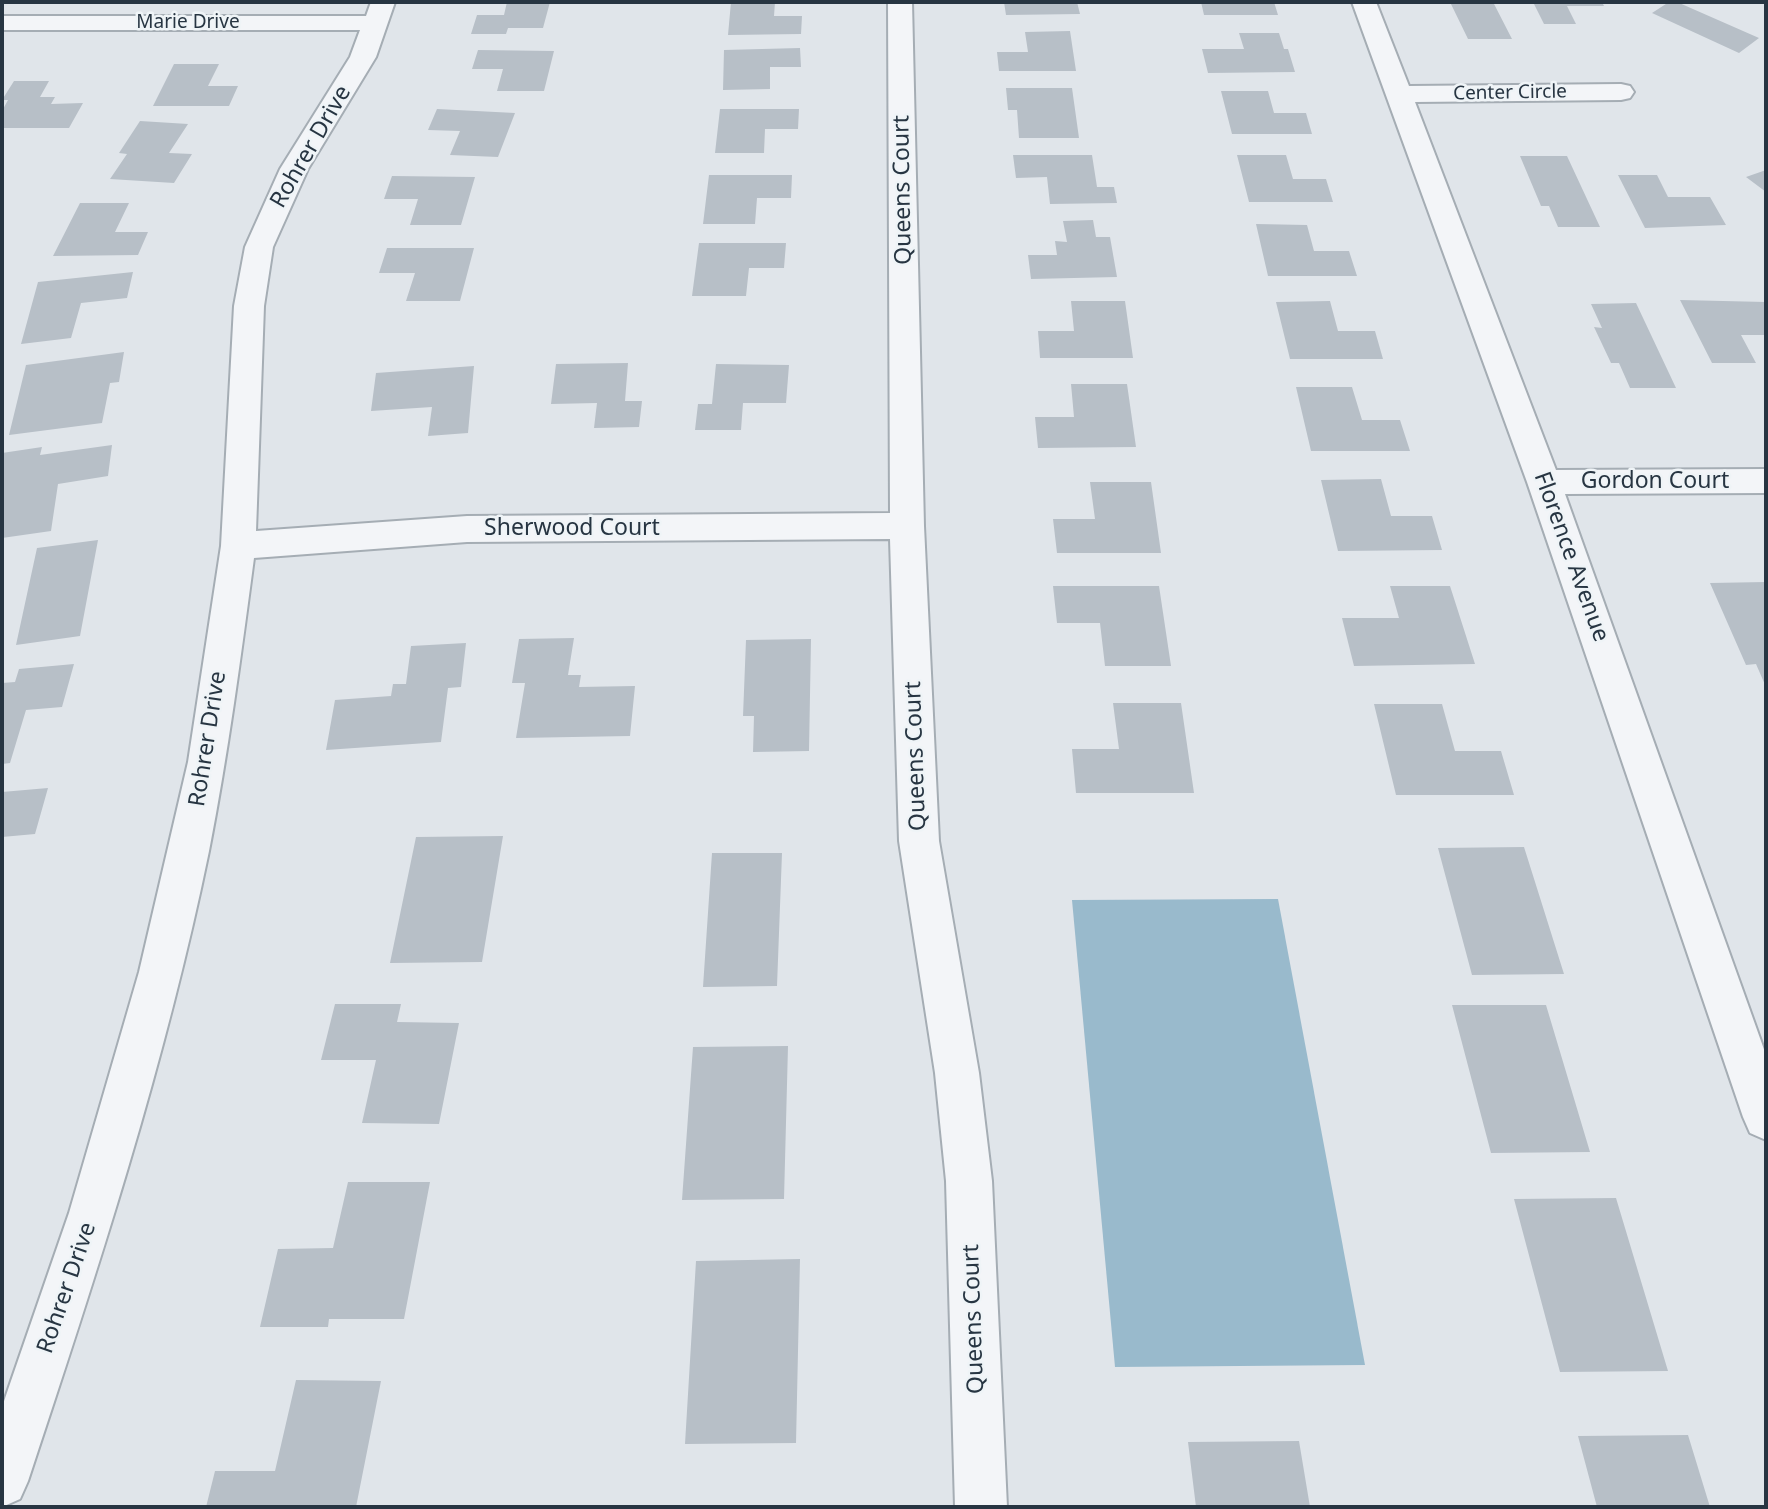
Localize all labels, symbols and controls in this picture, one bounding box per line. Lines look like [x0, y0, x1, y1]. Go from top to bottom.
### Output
street label: Marie Drive [136, 12, 240, 34]
street label: Rohrer Drive [265, 81, 357, 213]
street label: Center Circle [1453, 81, 1567, 105]
street label: Queens Court [888, 115, 918, 265]
street label: Gordon Court [1581, 467, 1729, 495]
street label: Florence Avenue [1527, 468, 1615, 646]
street label: Sherwood Court [484, 514, 660, 542]
street label: Rohrer Drive [184, 669, 232, 809]
street label: Queens Court [900, 681, 932, 831]
street label: Rohrer Drive [32, 1219, 102, 1357]
street label: Queens Court [958, 1244, 990, 1394]

